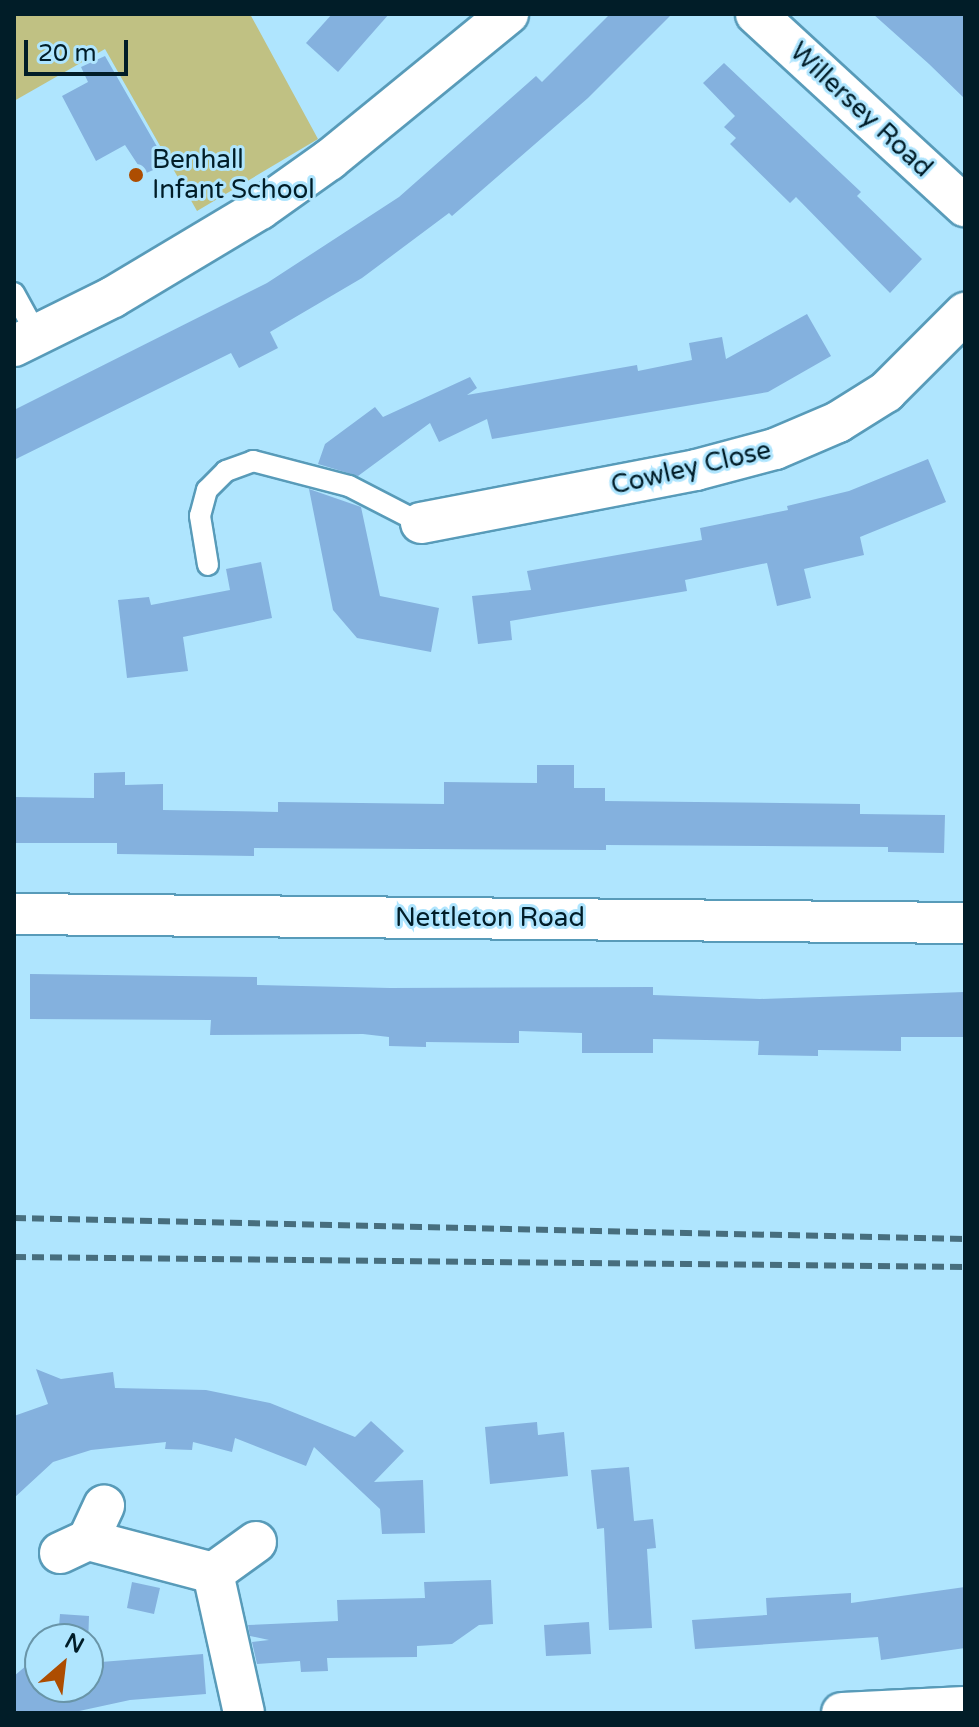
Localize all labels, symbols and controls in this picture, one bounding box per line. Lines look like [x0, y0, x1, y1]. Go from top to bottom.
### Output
scale bar [28, 24, 132, 74]
street label: Willersey Road [783, 36, 939, 184]
text: 20 m [38, 39, 96, 68]
place label: Benhall Infant School [152, 144, 315, 206]
marker: Benhall Infant School [127, 166, 145, 184]
street label: Cowley Close [608, 434, 774, 502]
street label: Nettleton Road [395, 902, 585, 934]
north arrow [24, 1623, 104, 1703]
text: N [60, 1628, 88, 1659]

